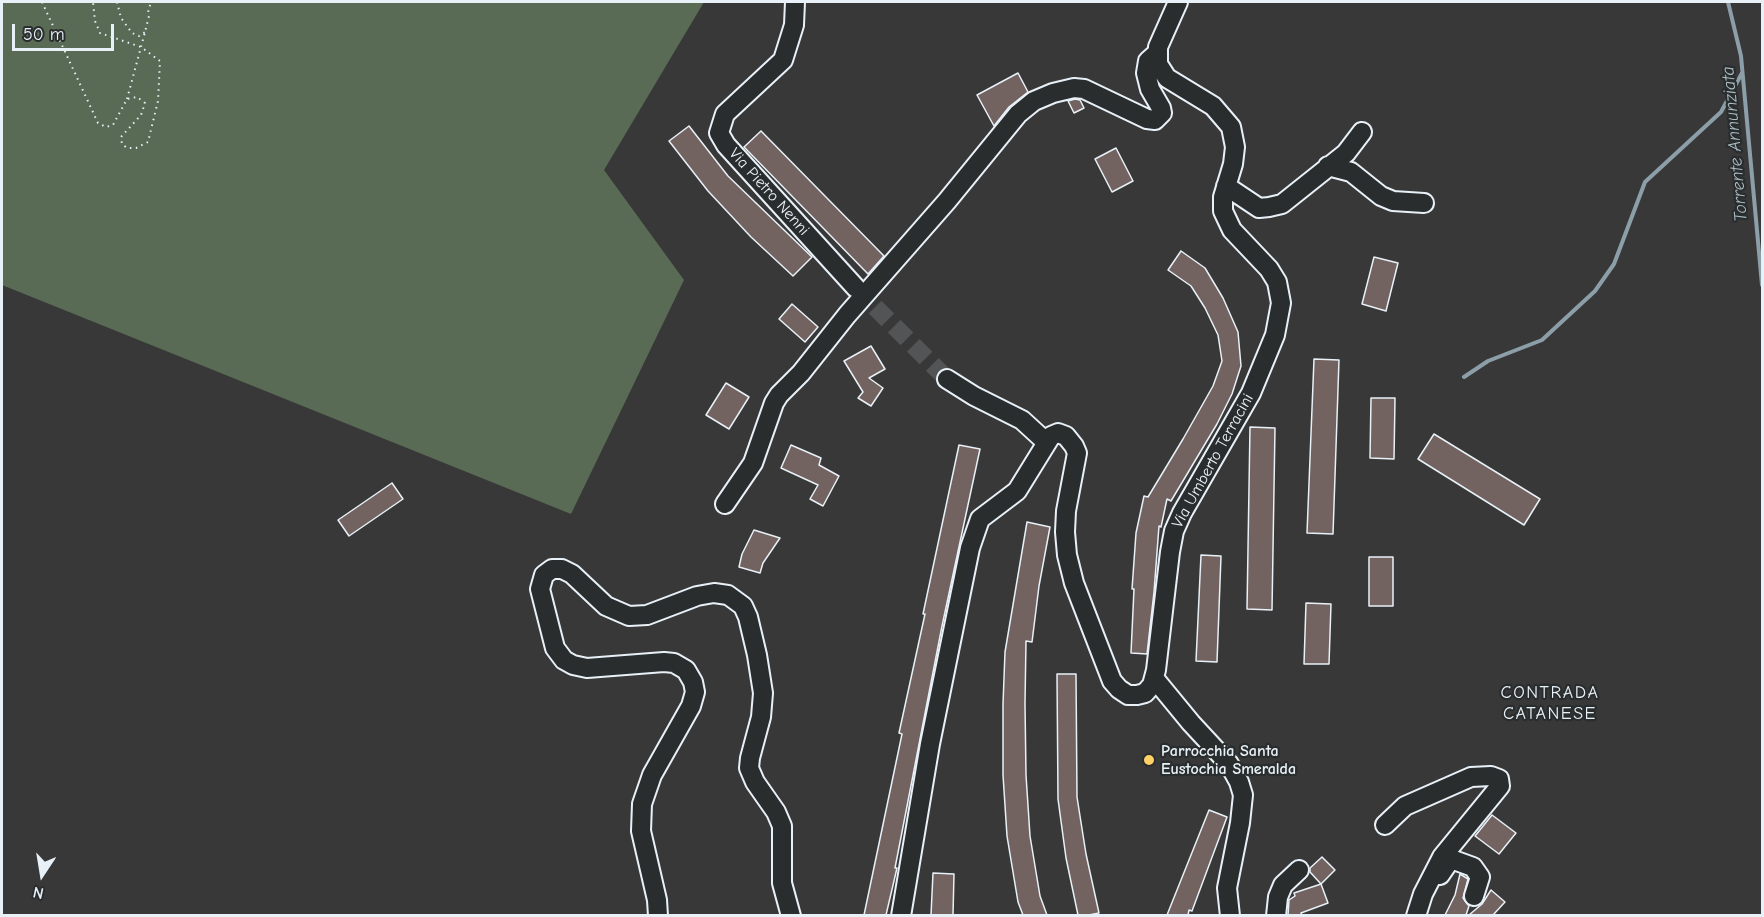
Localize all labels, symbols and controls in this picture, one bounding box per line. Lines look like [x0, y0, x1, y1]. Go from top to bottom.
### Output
scale bar [15, 12, 117, 50]
text: 50 m [23, 24, 65, 45]
water label: Torrente Annunziata [1717, 65, 1753, 223]
street label: Via Pietro Nenni [725, 144, 813, 240]
street label: Via Umberto Terracini [1168, 391, 1258, 531]
district label: CONTRADA CATANESE [1501, 682, 1599, 724]
place label: Parrocchia Santa Eustochia Smeralda [1161, 741, 1296, 779]
marker: Parrocchia Santa Eustochia Smeralda [1142, 753, 1156, 767]
north arrow [12, 845, 72, 905]
text: N [31, 883, 45, 902]

